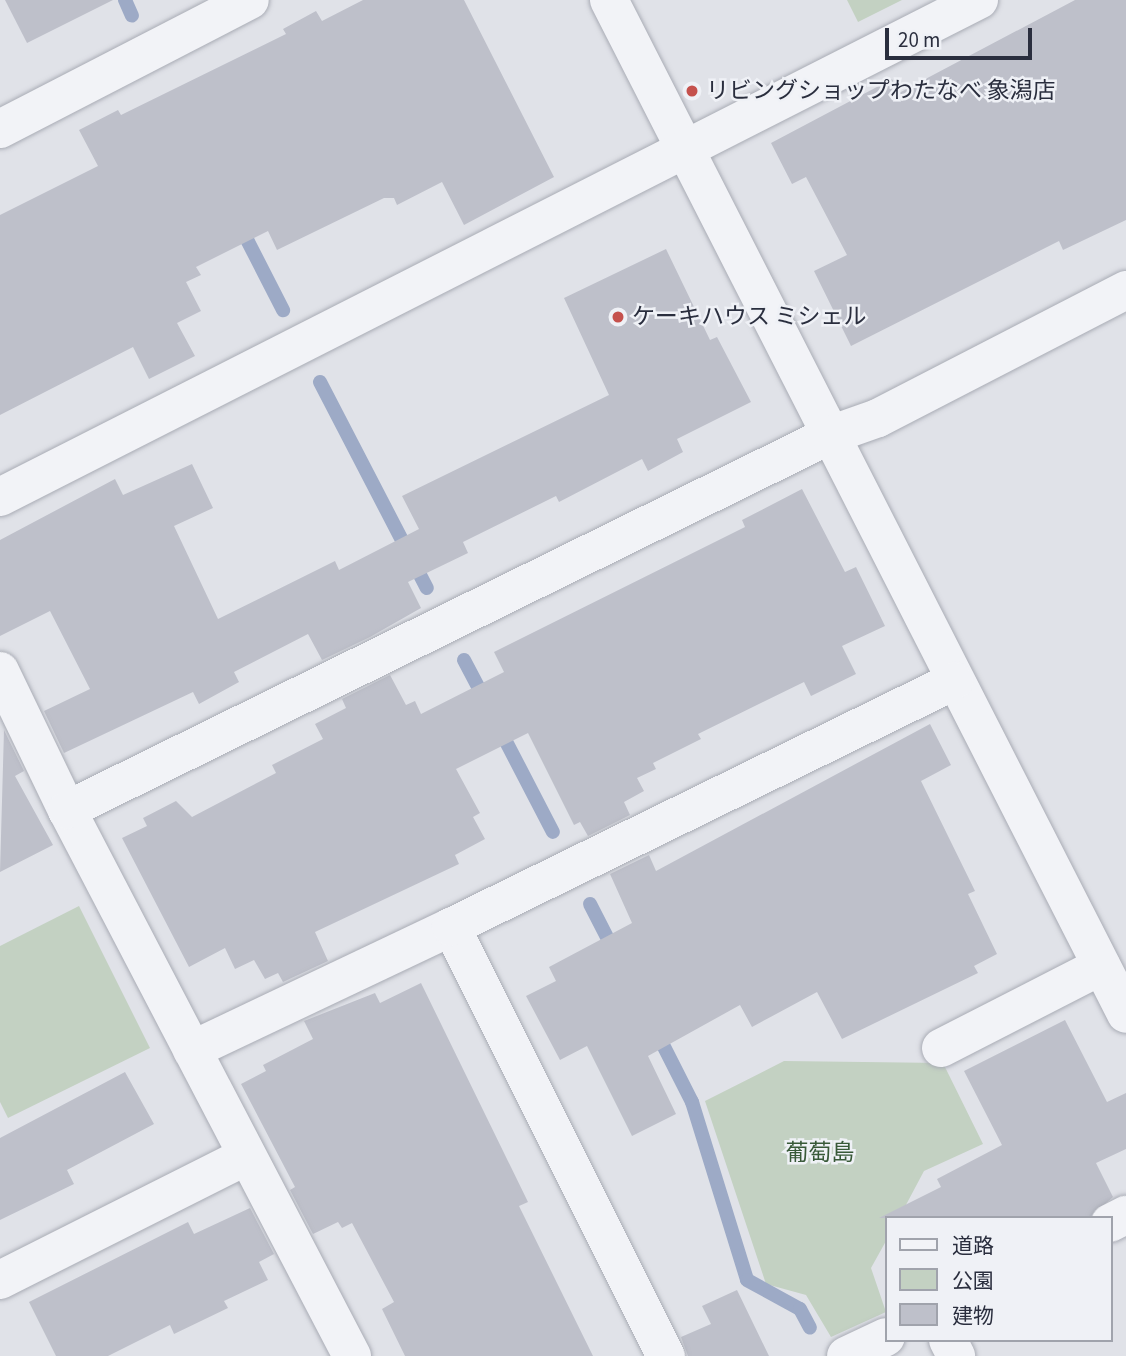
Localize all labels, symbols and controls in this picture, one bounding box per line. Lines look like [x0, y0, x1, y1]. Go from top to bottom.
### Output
scale bar [888, 14, 1035, 58]
text: 20 m [898, 25, 940, 55]
place label: リビングショップわたなべ 象潟店 [706, 77, 1056, 105]
marker: リビングショップわたなべ 象潟店 [684, 83, 700, 99]
place label: ケーキハウス ミシェル [632, 303, 867, 331]
marker: ケーキハウス ミシェル [610, 309, 626, 325]
park label: 葡萄島 [786, 1139, 854, 1167]
legend [884, 1216, 1112, 1342]
text: 道路 [952, 1231, 994, 1261]
text: 公園 [952, 1266, 994, 1296]
text: 建物 [952, 1301, 994, 1331]

